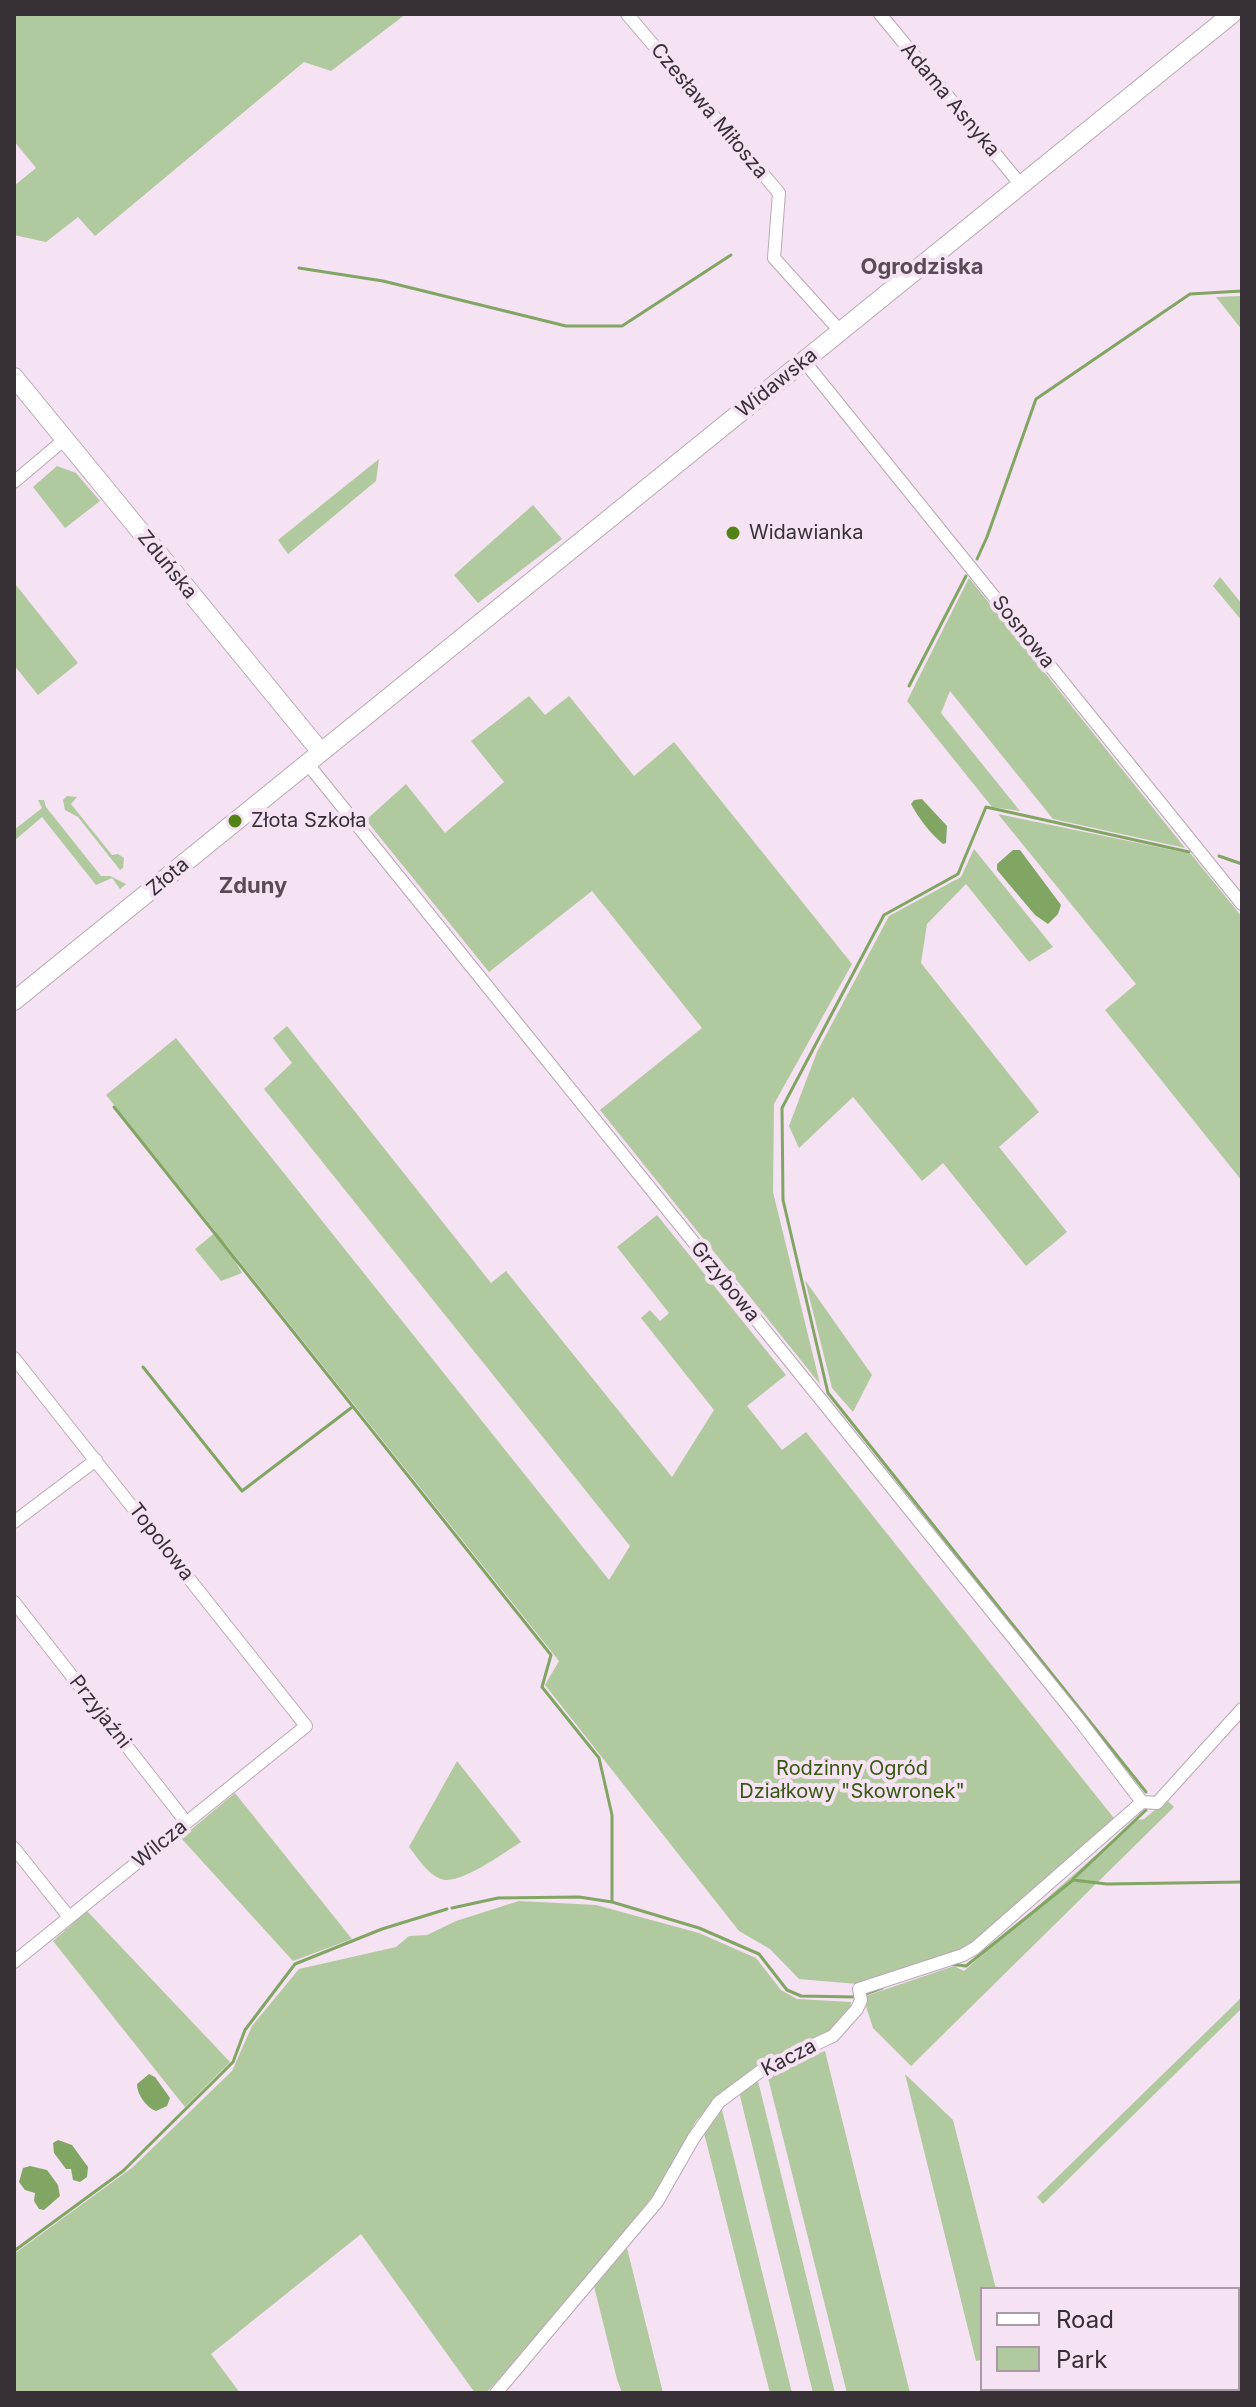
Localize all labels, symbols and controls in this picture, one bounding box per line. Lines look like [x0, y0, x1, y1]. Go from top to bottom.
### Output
street label: Czesława Miłosza [645, 38, 773, 184]
street label: Adama Asnyka [895, 38, 1005, 162]
district label: Ogrodziska [860, 254, 984, 280]
street label: Widawska [732, 343, 822, 423]
place label: Widawianka [749, 521, 863, 545]
marker: Widawianka [724, 524, 742, 542]
street label: Zduńska [132, 526, 202, 604]
street label: Sosnowa [986, 591, 1060, 673]
place label: Złota Szkoła [251, 809, 366, 833]
marker: Złota Szkoła [226, 812, 244, 830]
street label: Złota [142, 853, 194, 901]
district label: Zduny [219, 873, 287, 899]
street label: Grzybowa [685, 1237, 765, 1327]
street label: Topolowa [123, 1499, 199, 1585]
street label: Przyjaźni [64, 1671, 136, 1753]
park label: Rodzinny Ogród Działkowy "Skowronek" [739, 1757, 965, 1804]
street label: Wilcza [128, 1815, 192, 1873]
street label: Kacza [758, 2034, 820, 2082]
legend [980, 2287, 1240, 2391]
text: Road [1056, 2305, 1114, 2334]
text: Park [1056, 2345, 1107, 2374]

